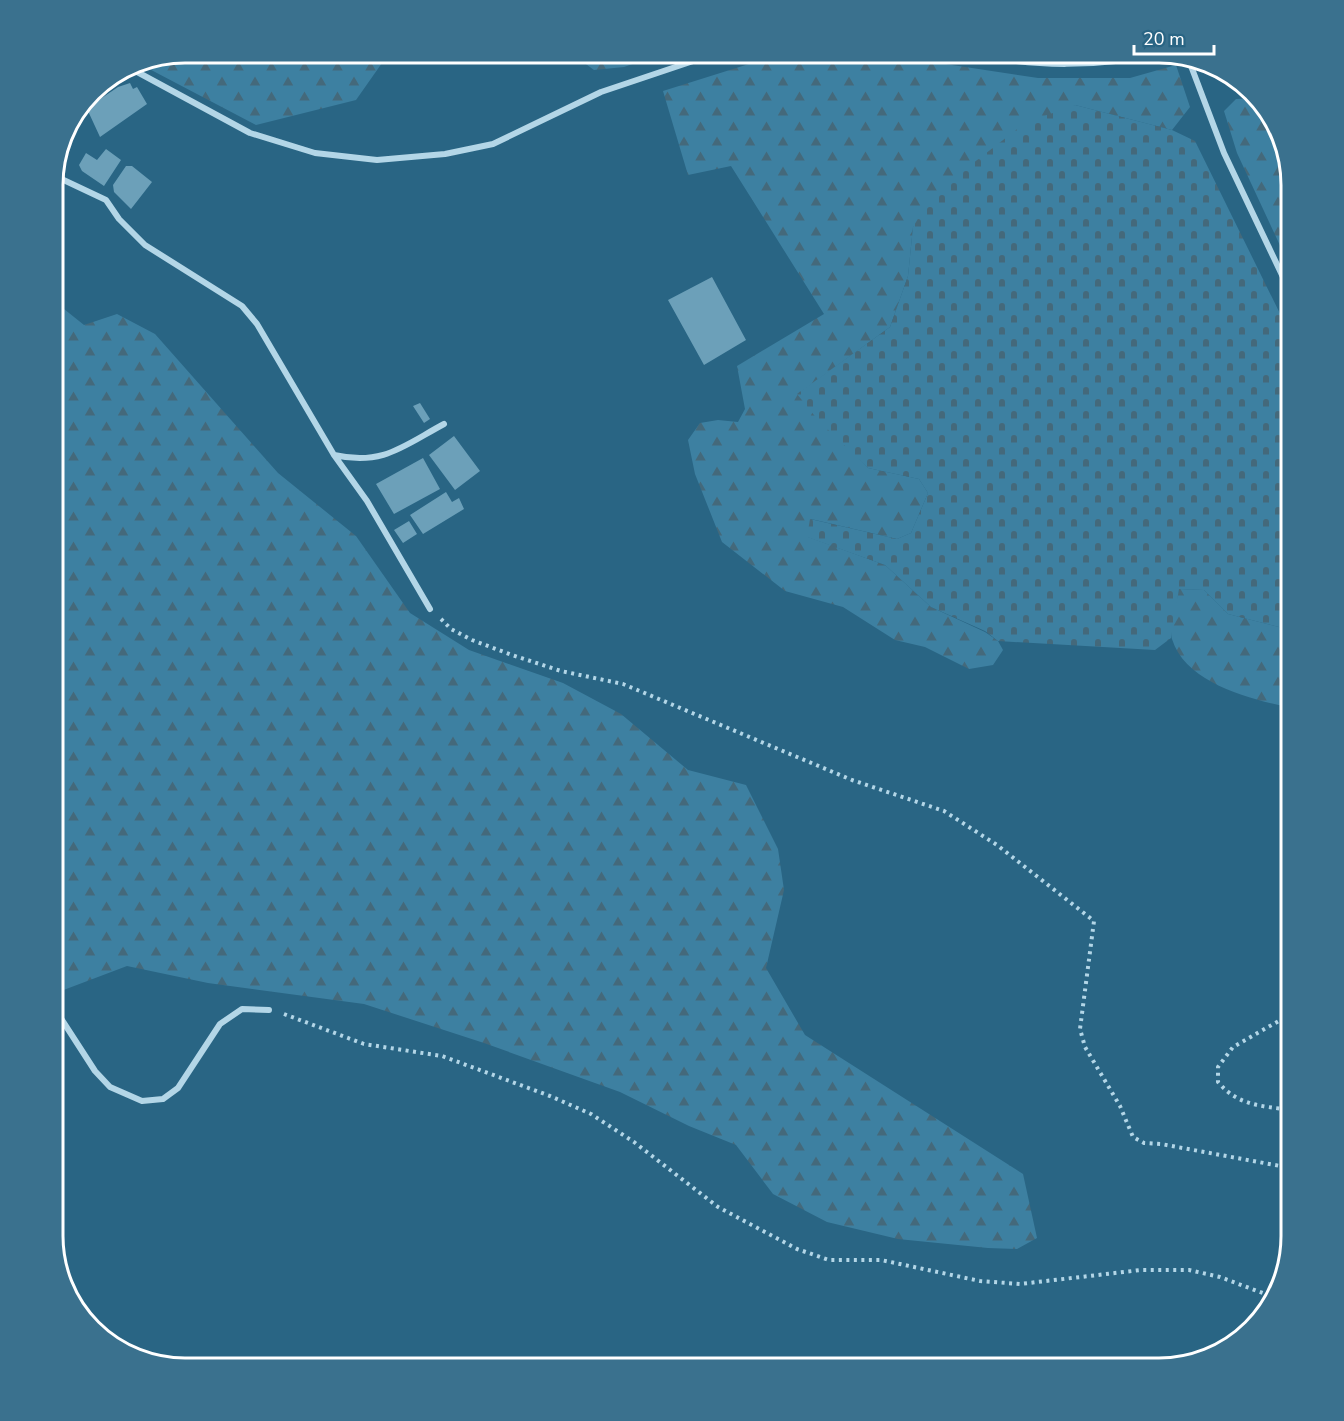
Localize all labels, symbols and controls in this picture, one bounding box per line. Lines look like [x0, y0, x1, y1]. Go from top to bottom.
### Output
scale bar [1134, 18, 1214, 56]
text: 20 m [1143, 27, 1185, 51]

